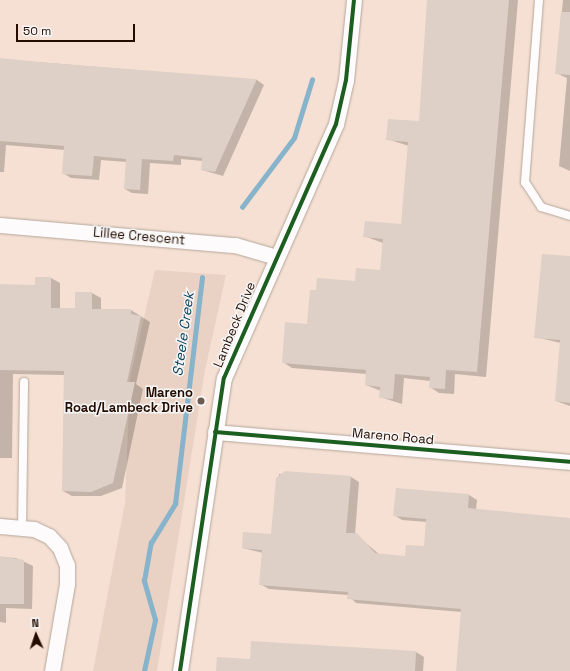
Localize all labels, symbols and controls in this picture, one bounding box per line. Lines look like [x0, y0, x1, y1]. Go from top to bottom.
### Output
scale bar [18, 16, 137, 42]
text: 50 m [23, 23, 51, 39]
street label: Lillee Crescent [92, 225, 186, 249]
street label: Lambeck Drive [211, 280, 259, 370]
water label: Steele Creek [169, 291, 197, 377]
place label: Mareno Road/Lambeck Drive [65, 386, 193, 417]
marker: Mareno Road/Lambeck Drive [196, 396, 206, 406]
street label: Mareno Road [351, 426, 435, 448]
north arrow [16, 615, 56, 655]
text: N [31, 616, 39, 630]

